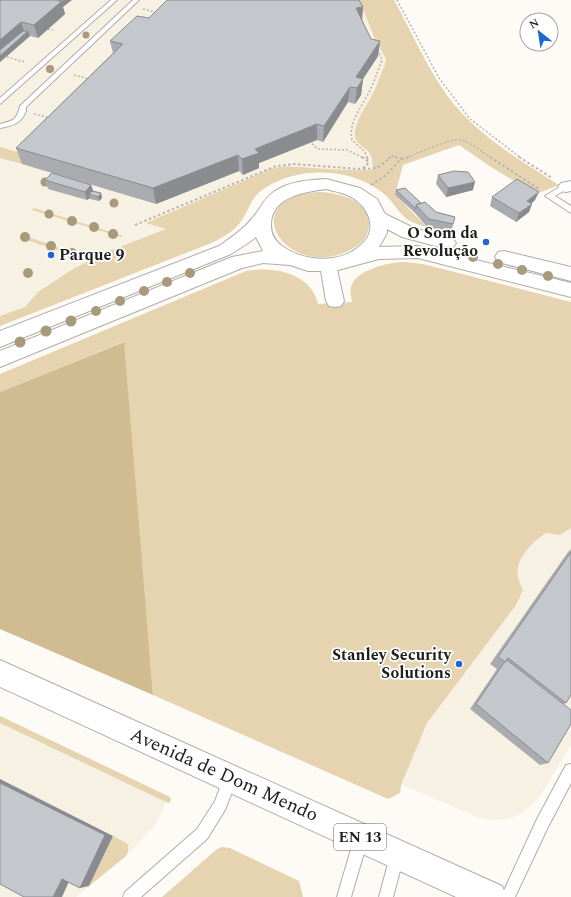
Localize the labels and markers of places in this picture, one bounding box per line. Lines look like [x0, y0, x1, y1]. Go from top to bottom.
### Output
place label: O Som da Revolução [403, 221, 479, 263]
marker: O Som da Revolução [481, 237, 491, 247]
place label: Parque 9 [59, 243, 124, 267]
marker: Parque 9 [46, 250, 56, 260]
place label: Stanley Security Solutions [332, 643, 452, 685]
marker: Stanley Security Solutions [454, 659, 464, 669]

